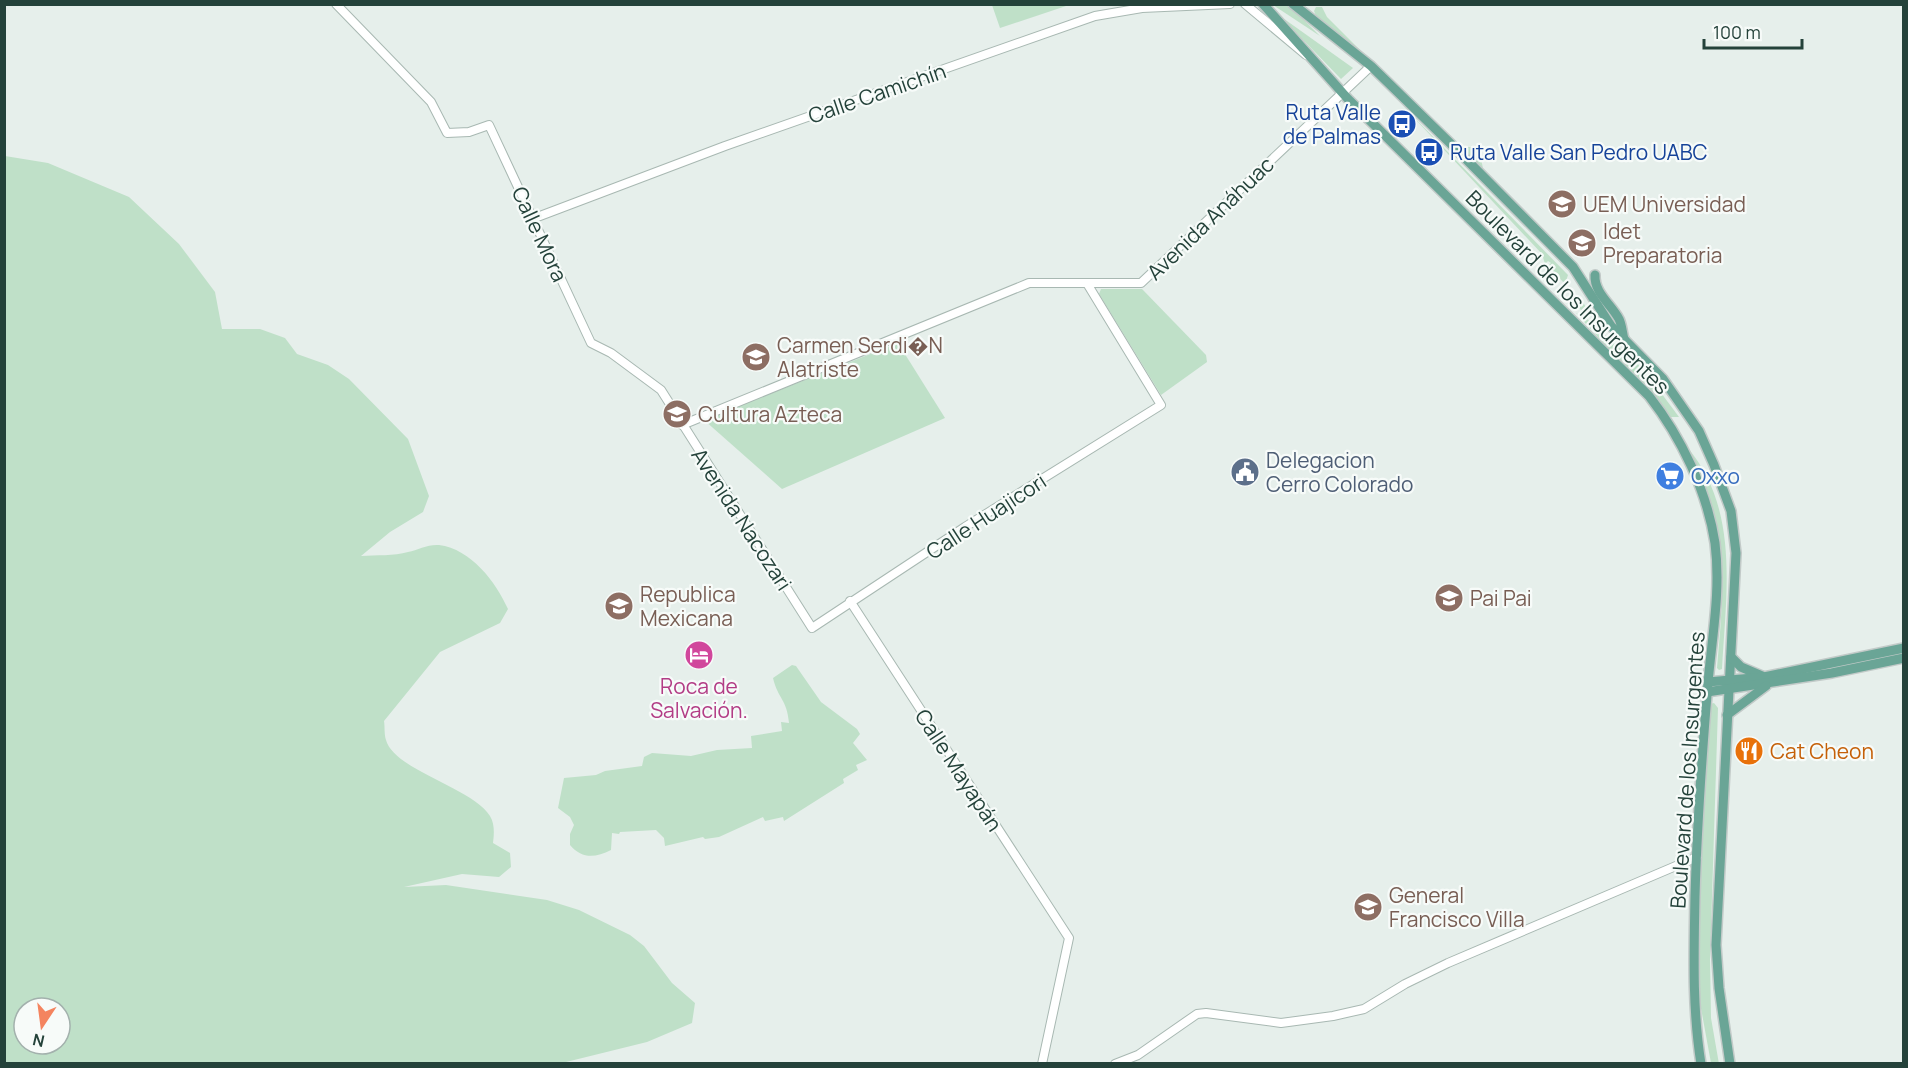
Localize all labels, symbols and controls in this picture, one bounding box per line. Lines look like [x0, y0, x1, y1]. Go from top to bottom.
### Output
scale bar [1704, 12, 1802, 50]
text: 100 m [1713, 20, 1761, 44]
street label: Calle Camichín [804, 56, 950, 130]
place label: Ruta Valle de Palmas [1283, 98, 1381, 150]
bus stop icon: Ruta Valle de Palmas [1386, 108, 1418, 140]
bus stop icon: Ruta Valle San Pedro UABC [1413, 136, 1445, 168]
place label: Ruta Valle San Pedro UABC [1450, 138, 1708, 166]
street label: Avenida Anáhuac [1141, 150, 1279, 286]
street label: Calle Mora [506, 182, 574, 286]
street label: Boulevard de los Insurgentes [1460, 184, 1676, 400]
school or university icon: UEM Universidad [1546, 188, 1578, 220]
place label: UEM Universidad [1583, 190, 1746, 218]
place label: Idet Preparatoria [1603, 217, 1722, 269]
school or university icon: Idet Preparatoria [1566, 227, 1598, 259]
place label: Carmen Serdi�N Alatriste [777, 331, 943, 383]
school or university icon: Carmen Serdi�N Alatriste [740, 341, 772, 373]
school or university icon: Cultura Azteca [661, 398, 693, 430]
place label: Cultura Azteca [698, 400, 842, 428]
street label: Avenida Nacozari [686, 442, 798, 596]
place label: Delegacion Cerro Colorado [1266, 446, 1413, 498]
public building icon: Delegacion Cerro Colorado [1229, 456, 1261, 488]
supermarket icon: Oxxo [1654, 460, 1686, 492]
place label: Oxxo [1691, 462, 1740, 490]
street label: Calle Huajicori [921, 467, 1051, 565]
place label: Republica Mexicana [640, 580, 736, 632]
school or university icon: Pai Pai [1433, 582, 1465, 614]
place label: Pai Pai [1470, 584, 1532, 612]
school or university icon: Republica Mexicana [603, 590, 635, 622]
street label: Boulevard de los Insurgentes [1663, 630, 1711, 910]
hotel icon: Roca de Salvación. [683, 639, 715, 671]
place label: Roca de Salvación. [650, 672, 748, 724]
street label: Calle Mayapán [909, 703, 1009, 837]
restaurant icon: Cat Cheon [1733, 735, 1765, 767]
place label: Cat Cheon [1770, 737, 1874, 765]
place label: General Francisco Villa [1389, 881, 1525, 933]
school or university icon: General Francisco Villa [1352, 891, 1384, 923]
north arrow [12, 996, 72, 1056]
text: N [31, 1029, 47, 1053]

